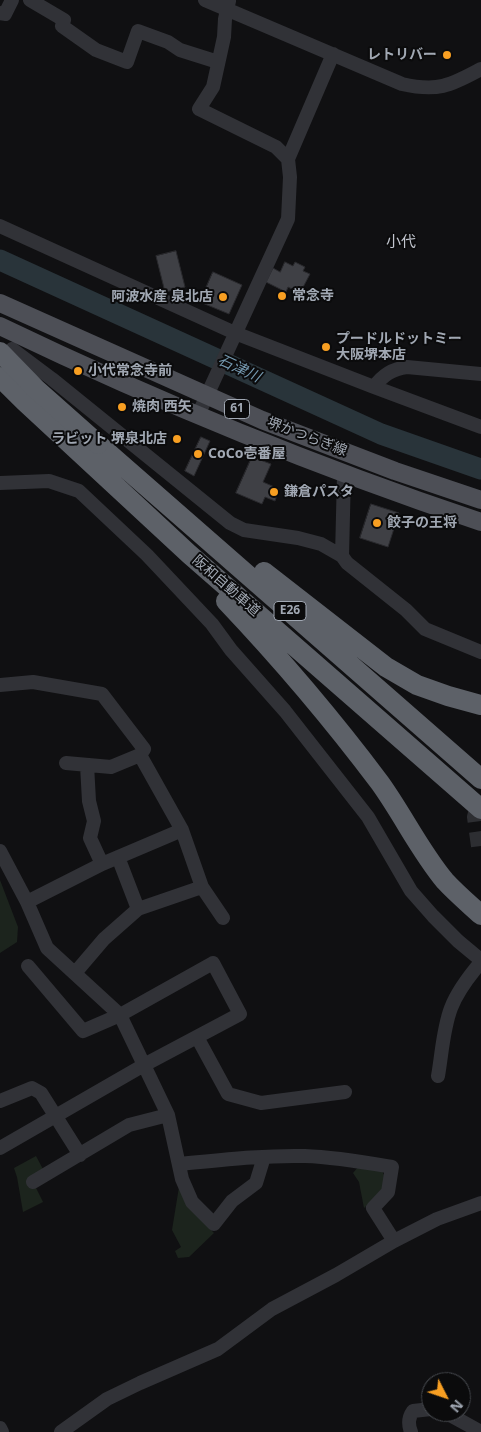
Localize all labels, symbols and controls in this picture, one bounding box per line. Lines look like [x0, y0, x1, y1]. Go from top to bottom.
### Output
place label: レトリバー [367, 47, 437, 63]
marker: レトリバー [441, 49, 453, 61]
district label: 小代 [386, 234, 416, 252]
place label: 常念寺 [292, 288, 334, 304]
place label: 阿波水産 泉北店 [111, 289, 213, 305]
marker: 常念寺 [276, 290, 288, 302]
marker: 阿波水産 泉北店 [217, 291, 229, 303]
place label: プードルドットミー 大阪堺本店 [336, 331, 462, 364]
marker: プードルドットミー 大阪堺本店 [320, 341, 332, 353]
water label: 石津川 [215, 351, 263, 387]
place label: 小代常念寺前 [88, 363, 172, 379]
marker: 小代常念寺前 [72, 365, 84, 377]
place label: 焼肉 西矢 [132, 399, 192, 415]
road number: 61 [224, 399, 250, 418]
marker: 焼肉 西矢 [116, 401, 128, 413]
street label: 堺かつらぎ線 [265, 414, 349, 460]
place label: ラビット 堺泉北店 [51, 431, 167, 447]
marker: ラビット 堺泉北店 [171, 433, 183, 445]
place label: CoCo壱番屋 [208, 446, 285, 462]
marker: CoCo壱番屋 [192, 448, 204, 460]
place label: 鎌倉パスタ [284, 484, 354, 500]
marker: 鎌倉パスタ [268, 486, 280, 498]
place label: 餃子の王将 [387, 515, 457, 531]
marker: 餃子の王将 [371, 517, 383, 529]
street label: 阪和自動車道 [189, 552, 263, 620]
road number: E26 [274, 602, 306, 620]
north arrow [421, 1372, 471, 1422]
text: N [446, 1396, 468, 1417]

